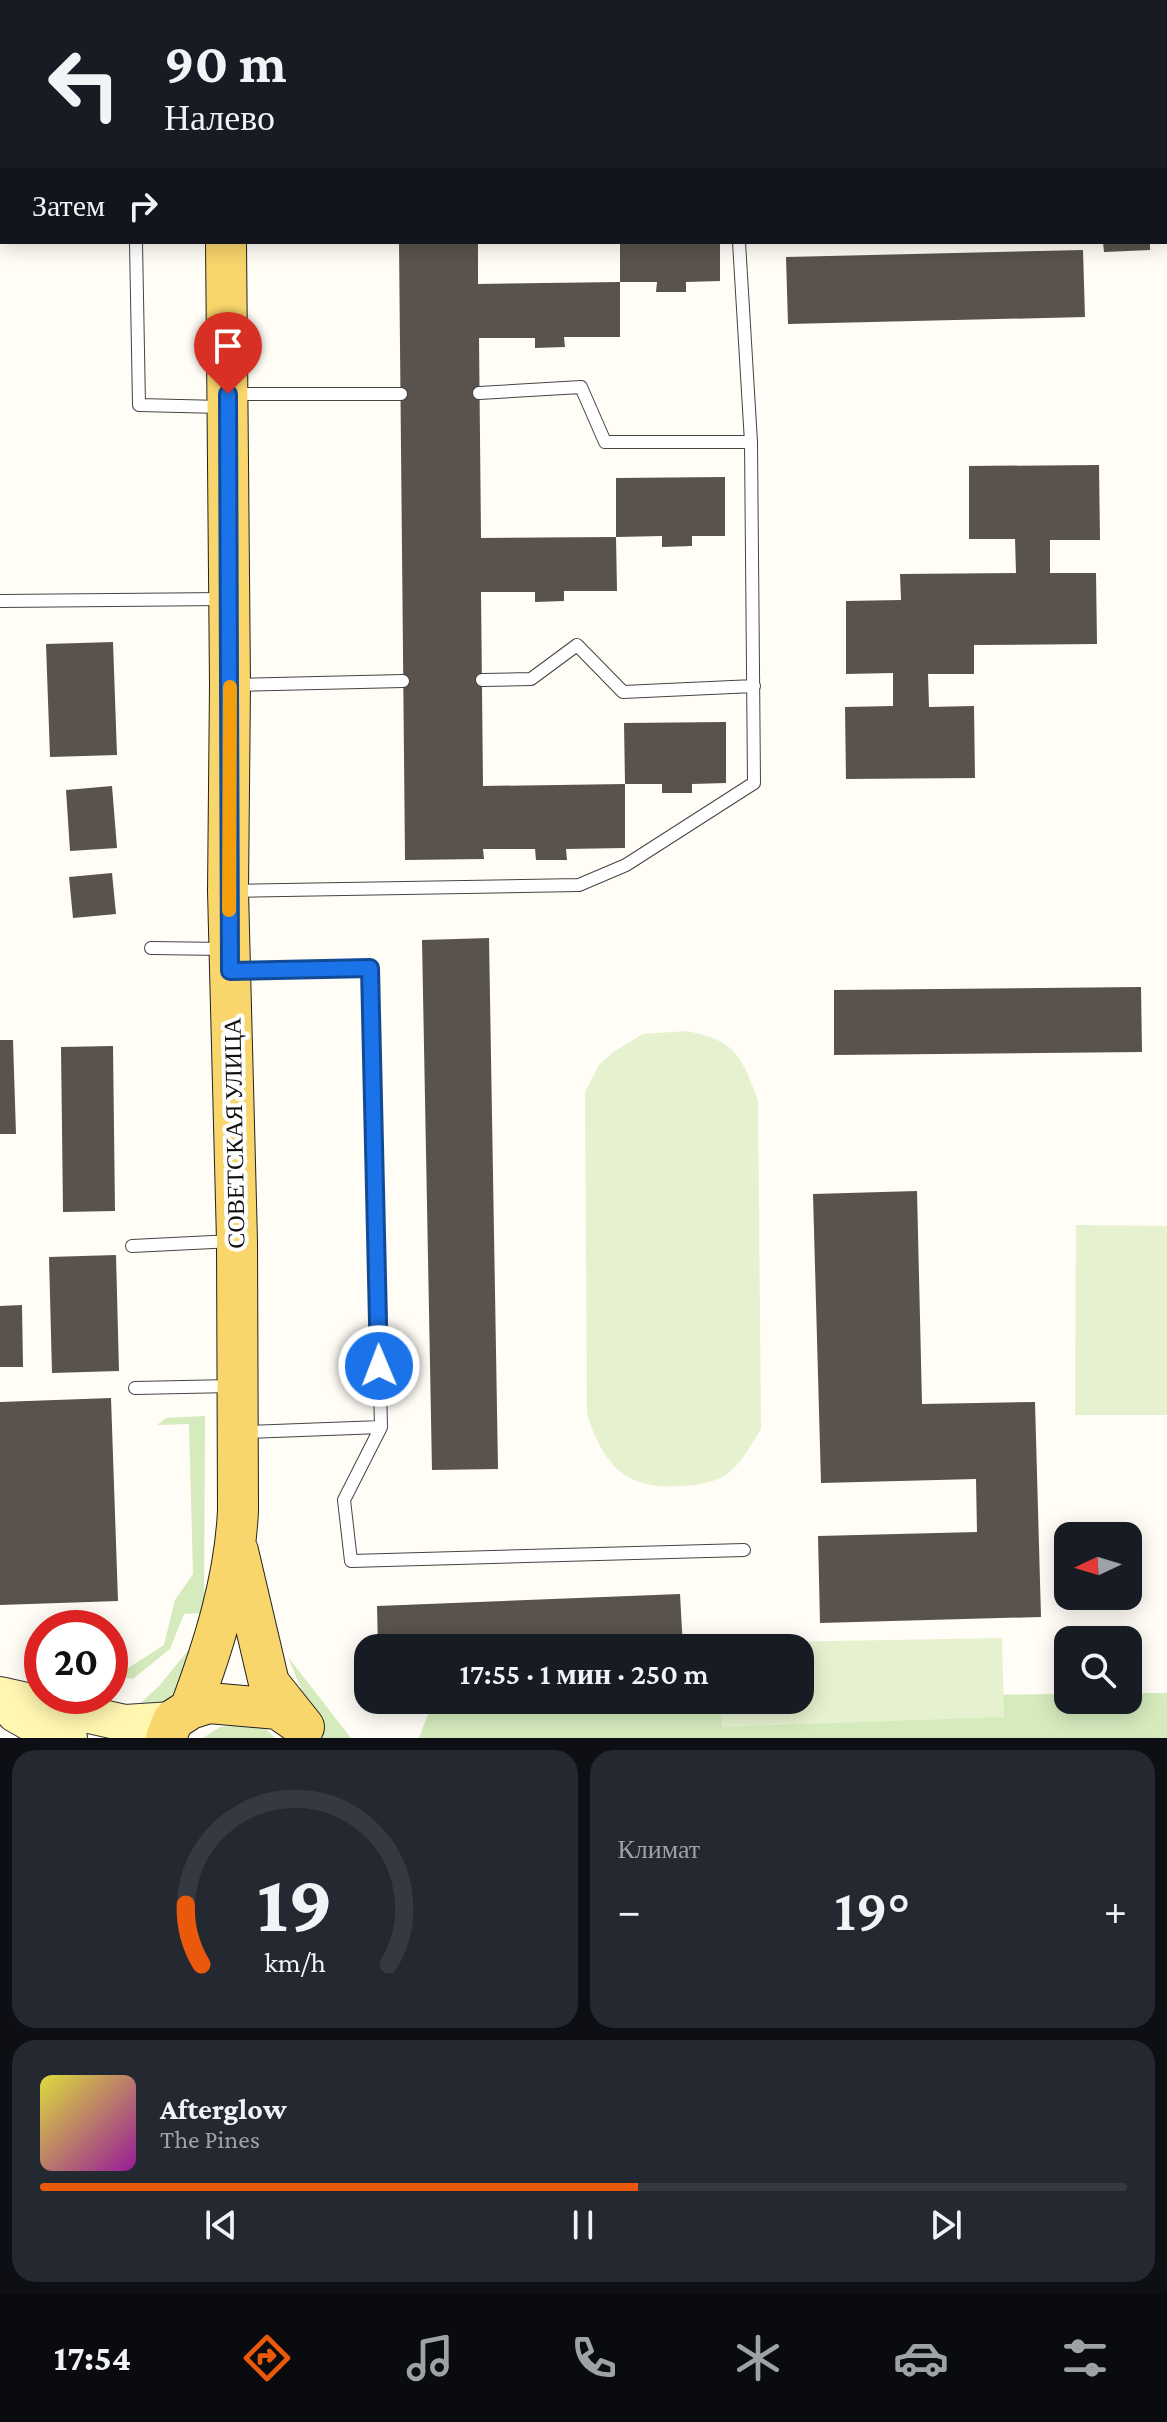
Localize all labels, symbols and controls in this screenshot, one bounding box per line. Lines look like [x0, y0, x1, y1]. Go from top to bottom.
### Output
icon: left [32, 32, 136, 136]
text: 90 m [164, 32, 287, 94]
text: Налево [164, 98, 275, 138]
icon: right [121, 184, 165, 228]
text: Затем [32, 189, 105, 222]
pin [194, 312, 262, 394]
icon: arrive [206, 324, 250, 368]
street label: СОВЕТСКАЯ УЛИЦА [218, 1017, 250, 1249]
position arrow [337, 1324, 421, 1408]
north arrow [1054, 1522, 1142, 1610]
map controls [1054, 1522, 1142, 1714]
speed limit sign: 20 [24, 1610, 128, 1714]
button: search [1054, 1626, 1142, 1714]
text: 17:55 · 1 мин · 250 m [459, 1657, 709, 1690]
text: Климат [618, 1835, 700, 1864]
text: 19 [256, 1856, 333, 1949]
text: 19° [834, 1876, 910, 1943]
text: − [618, 1886, 641, 1934]
text: + [1104, 1886, 1127, 1934]
text: km/h [264, 1946, 326, 1978]
text: Afterglow [160, 2092, 287, 2125]
text: The Pines [160, 2125, 260, 2154]
icon: previous [199, 2203, 243, 2247]
icon: pause [561, 2203, 605, 2247]
icon: next [924, 2203, 968, 2247]
icon: directions [239, 2330, 295, 2386]
icon: music [402, 2330, 458, 2386]
icon: phone [566, 2330, 622, 2386]
icon: climate [730, 2330, 786, 2386]
icon: car [893, 2330, 949, 2386]
icon: filters [1057, 2330, 1113, 2386]
text: 17:54 [54, 2338, 131, 2378]

